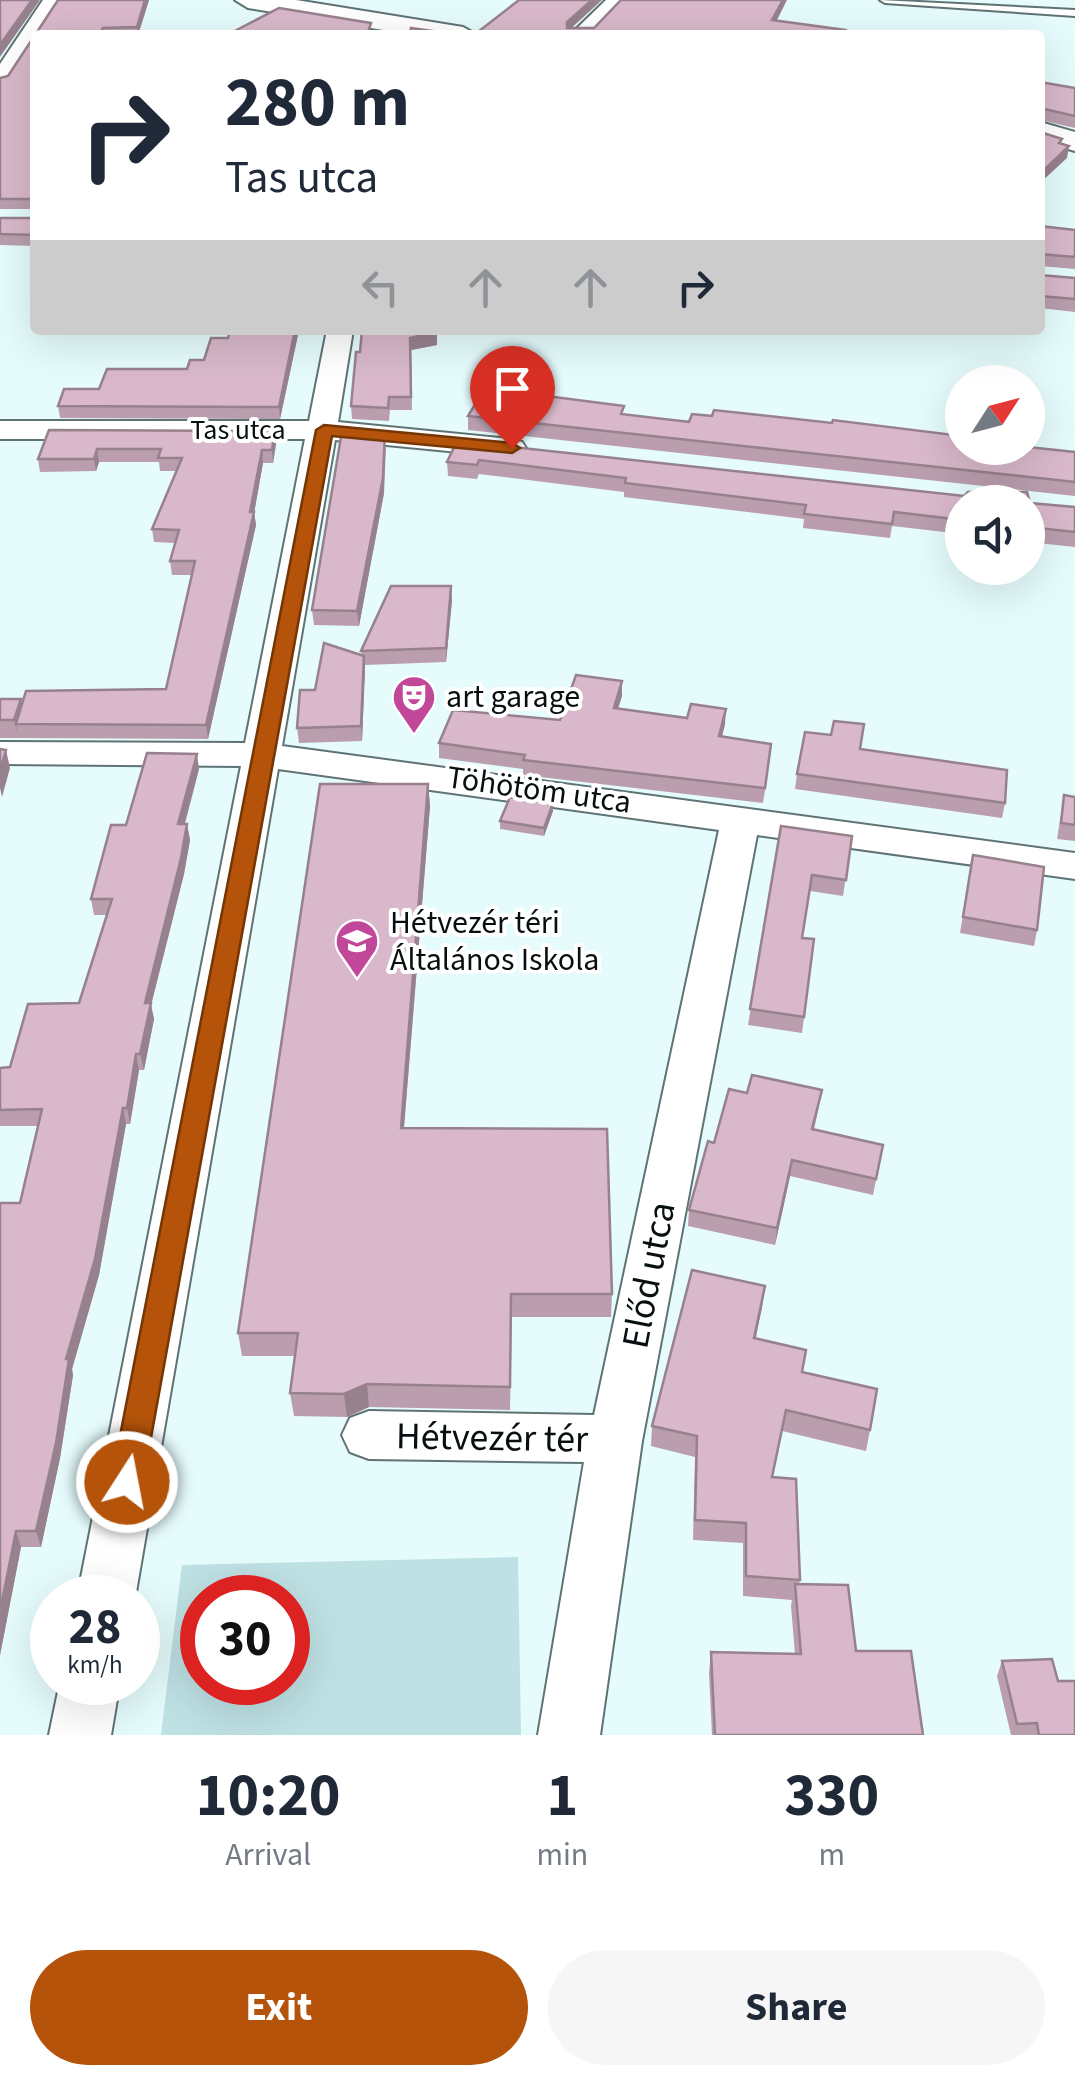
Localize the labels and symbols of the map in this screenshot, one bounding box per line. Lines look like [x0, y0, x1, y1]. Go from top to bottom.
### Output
pin [470, 346, 555, 449]
north arrow [945, 365, 1045, 465]
street label: Tas utca [190, 410, 286, 450]
theatre icon: art garage [391, 674, 437, 735]
place label: art garage [446, 674, 580, 720]
street label: Töhötöm utca [444, 754, 634, 826]
place label: Hétvezér téri Általános Iskola [390, 900, 599, 983]
school or university icon: Hétvezér téri Általános Iskola [334, 918, 380, 979]
street label: Előd utca [608, 1197, 690, 1353]
street label: Hétvezér tér [395, 1409, 589, 1467]
position arrow [75, 1430, 179, 1534]
speed limit sign: 30 [180, 1575, 310, 1705]

